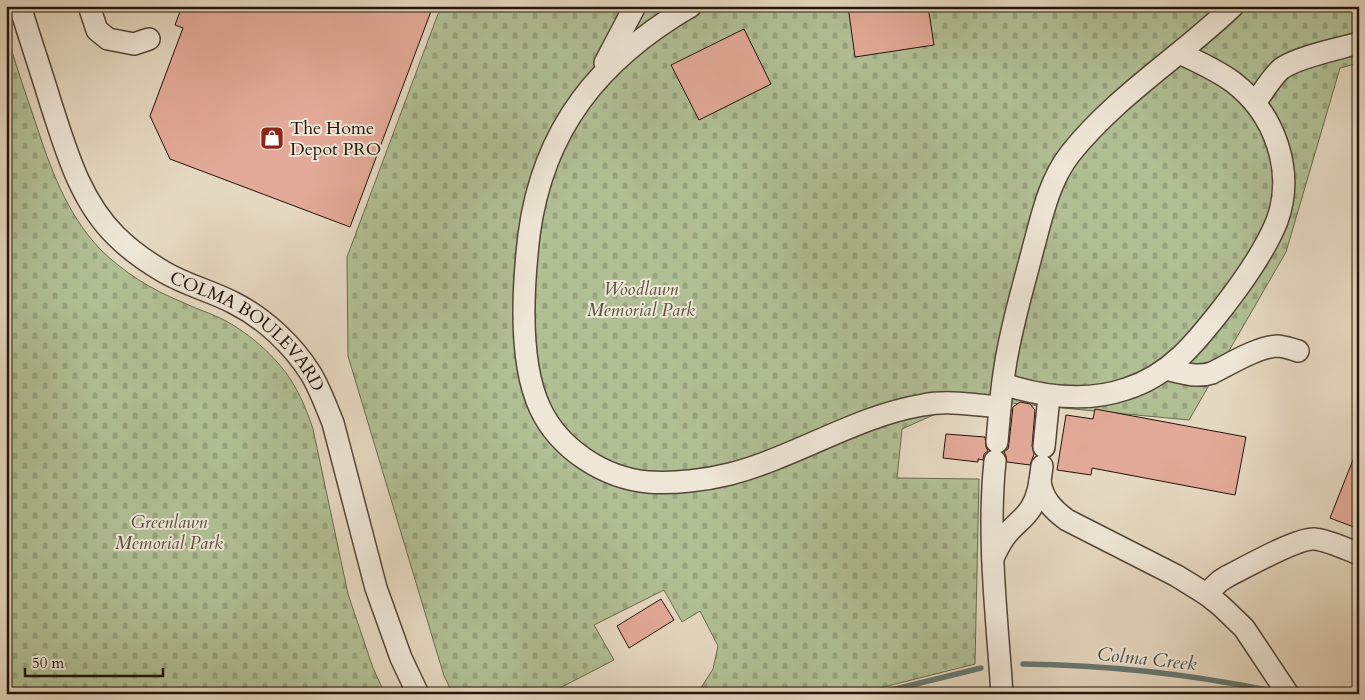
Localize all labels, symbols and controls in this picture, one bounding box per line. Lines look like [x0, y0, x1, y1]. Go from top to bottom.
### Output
place label: The Home Depot PRO [290, 116, 381, 162]
shop icon: The Home Depot PRO [259, 125, 285, 151]
street label: COLMA BOULEVARD [166, 265, 331, 396]
park label: Woodlawn Memorial Park [587, 277, 695, 323]
park label: Greenlawn Memorial Park [115, 510, 223, 556]
water label: Colma Creek [1096, 641, 1199, 677]
scale bar [25, 645, 162, 677]
text: 50 m [32, 653, 64, 673]

